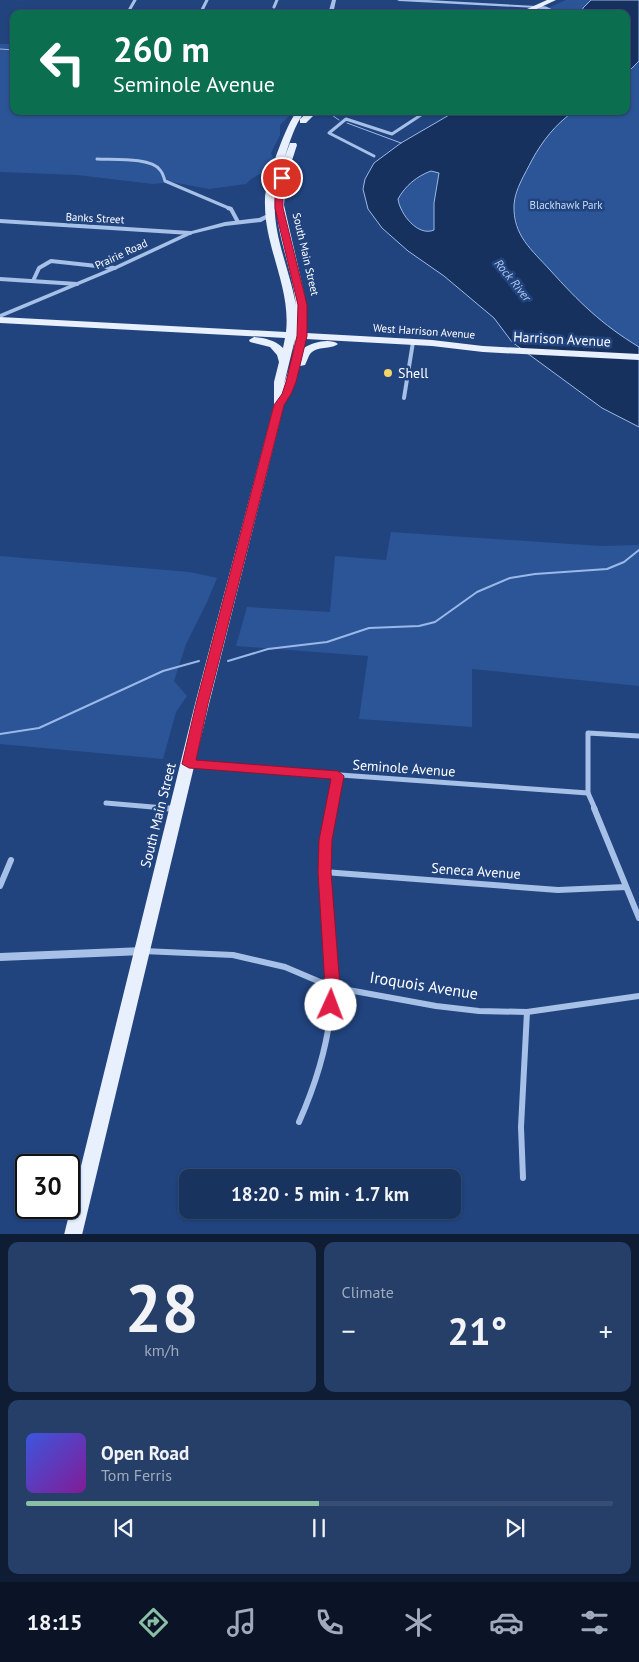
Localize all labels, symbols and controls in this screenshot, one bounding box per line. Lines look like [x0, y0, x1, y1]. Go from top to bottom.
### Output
text: 260 m [113, 26, 210, 72]
icon: left [30, 30, 95, 95]
text: Seminole Avenue [113, 70, 275, 98]
pin [261, 157, 303, 199]
icon: arrive [268, 164, 296, 192]
park label: Blackhawk Park [530, 198, 603, 212]
street label: Banks Street [65, 209, 125, 227]
street label: South Main Street [290, 211, 322, 297]
street label: Prairie Road [92, 236, 150, 272]
water label: Rock River [491, 256, 535, 305]
street label: West Harrison Avenue [372, 320, 476, 342]
street label: Harrison Avenue [513, 327, 611, 351]
place label: Shell [398, 364, 428, 382]
marker: Shell [382, 367, 394, 379]
street label: Seminole Avenue [352, 755, 456, 781]
street label: South Main Street [136, 760, 180, 869]
street label: Seneca Avenue [431, 859, 521, 883]
street label: Iroquois Avenue [368, 967, 480, 1003]
position arrow [304, 978, 356, 1030]
speed limit sign: 30 [15, 1154, 80, 1219]
text: 18:20 · 5 min · 1.7 km [231, 1182, 409, 1206]
text: 28 [125, 1265, 199, 1349]
text: Climate [342, 1282, 394, 1302]
text: 21° [447, 1306, 507, 1355]
text: − [342, 1312, 356, 1349]
text: + [599, 1312, 613, 1349]
text: km/h [144, 1340, 179, 1360]
text: Open Road [101, 1441, 189, 1465]
text: Tom Ferris [101, 1465, 172, 1485]
icon: previous [110, 1514, 138, 1542]
icon: pause [305, 1514, 333, 1542]
icon: next [501, 1514, 529, 1542]
icon: directions [136, 1605, 171, 1640]
icon: music [224, 1605, 259, 1640]
icon: phone [312, 1605, 347, 1640]
icon: climate [401, 1605, 436, 1640]
icon: car [489, 1605, 524, 1640]
icon: filters [577, 1605, 612, 1640]
text: 18:15 [27, 1608, 82, 1636]

